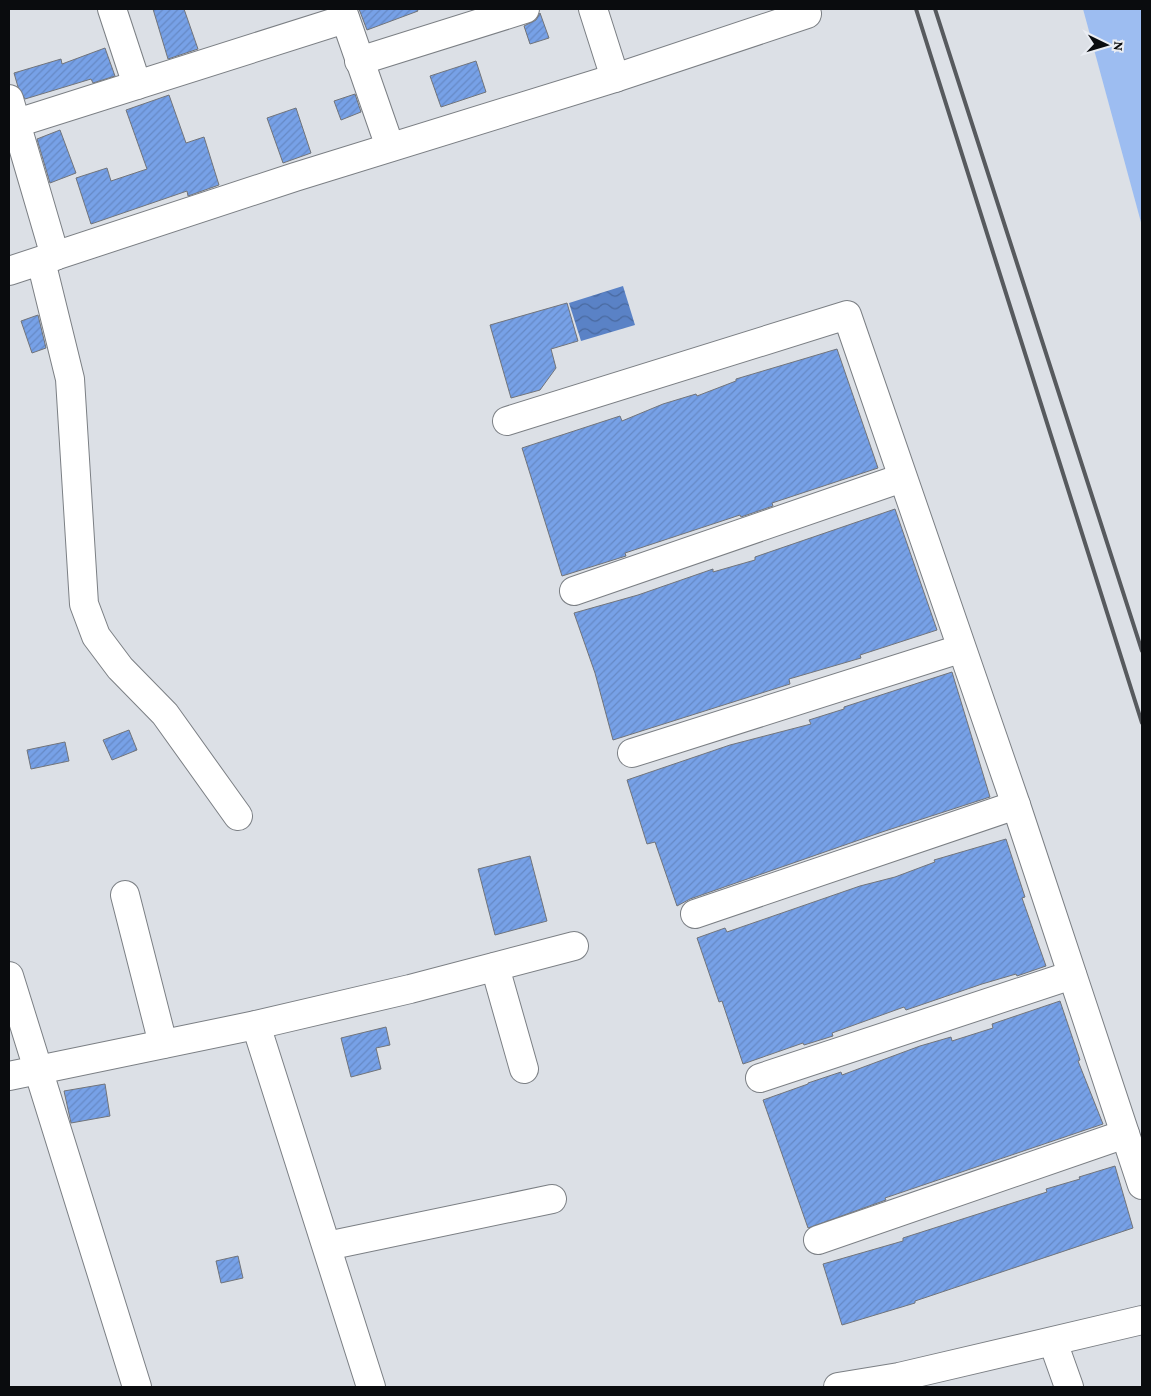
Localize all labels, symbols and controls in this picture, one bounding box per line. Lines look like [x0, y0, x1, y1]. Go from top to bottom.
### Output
north arrow [1081, 20, 1131, 70]
text: N [1111, 41, 1127, 52]

